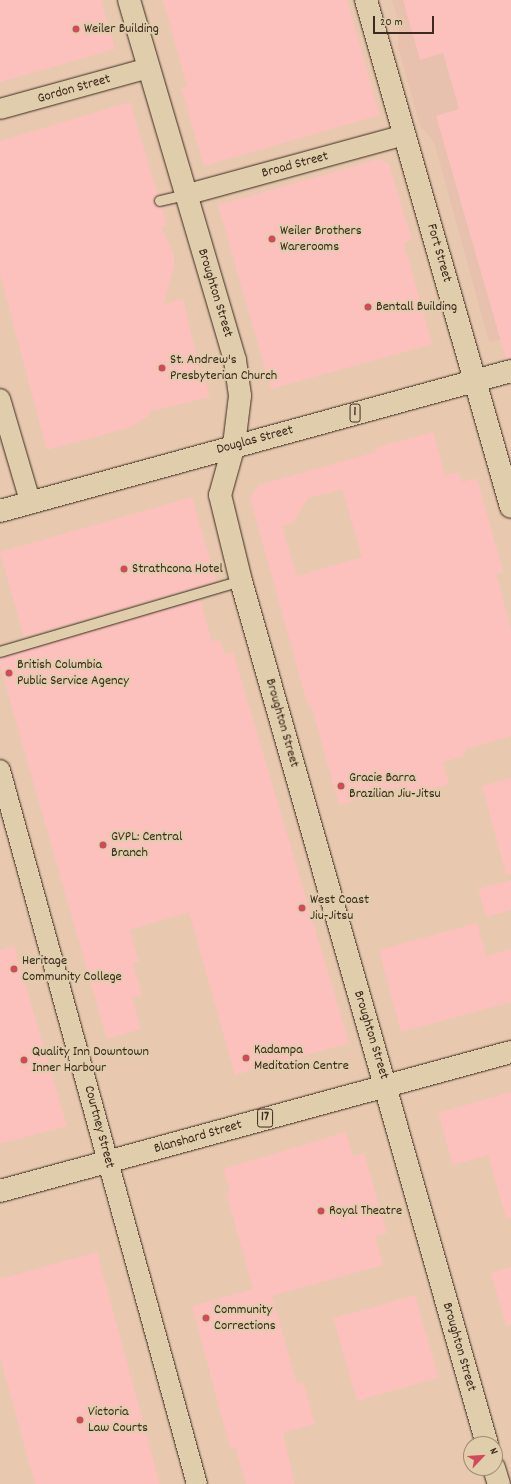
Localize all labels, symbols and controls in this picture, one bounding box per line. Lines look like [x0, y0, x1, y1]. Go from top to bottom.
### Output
scale bar [375, 8, 436, 34]
text: 20 m [380, 14, 403, 31]
place label: Weiler Building [84, 21, 159, 37]
marker: Weiler Building [71, 24, 81, 34]
street label: Gordon Street [36, 71, 112, 107]
street label: Broad Street [260, 148, 330, 182]
street label: Fort Street [423, 222, 455, 284]
place label: Weiler Brothers Warerooms [280, 223, 362, 256]
marker: Weiler Brothers Warerooms [267, 234, 277, 244]
street label: Broughton Street [194, 247, 236, 339]
place label: Bentall Building [376, 299, 457, 315]
marker: Bentall Building [363, 302, 373, 312]
place label: St. Andrew's Presbyterian Church [170, 352, 277, 384]
marker: St. Andrew's Presbyterian Church [157, 363, 167, 373]
road number: 1 [349, 402, 361, 424]
street label: Douglas Street [215, 422, 295, 458]
place label: Strathcona Hotel [132, 561, 223, 577]
marker: Strathcona Hotel [119, 564, 129, 574]
place label: British Columbia Public Service Agency [17, 657, 129, 690]
marker: British Columbia Public Service Agency [4, 668, 14, 678]
street label: Broughton Street [261, 677, 303, 769]
place label: Gracie Barra Brazilian Jiu-Jitsu [349, 770, 441, 802]
marker: Gracie Barra Brazilian Jiu-Jitsu [336, 781, 346, 791]
place label: GVPL: Central Branch [111, 829, 182, 862]
marker: GVPL: Central Branch [98, 840, 108, 850]
place label: West Coast Jiu-Jitsu [310, 892, 369, 924]
marker: West Coast Jiu-Jitsu [297, 903, 307, 913]
place label: Heritage Community College [22, 953, 122, 986]
marker: Heritage Community College [9, 964, 19, 974]
street label: Broughton Street [350, 989, 392, 1081]
place label: Kadampa Meditation Centre [254, 1042, 349, 1074]
place label: Quality Inn Downtown Inner Harbour [32, 1044, 149, 1076]
marker: Kadampa Meditation Centre [241, 1053, 251, 1063]
marker: Quality Inn Downtown Inner Harbour [19, 1055, 29, 1065]
street label: Courtney Street [80, 1084, 118, 1170]
road number: 17 [257, 1107, 273, 1129]
street label: Blanshard Street [152, 1116, 244, 1158]
place label: Royal Theatre [329, 1203, 402, 1219]
marker: Royal Theatre [316, 1206, 326, 1216]
street label: Broughton Street [438, 1301, 480, 1393]
place label: Community Corrections [214, 1302, 276, 1334]
marker: Community Corrections [201, 1313, 211, 1323]
place label: Victoria Law Courts [88, 1404, 148, 1436]
marker: Victoria Law Courts [75, 1415, 85, 1425]
north arrow [463, 1436, 503, 1476]
text: N [485, 1446, 501, 1457]

